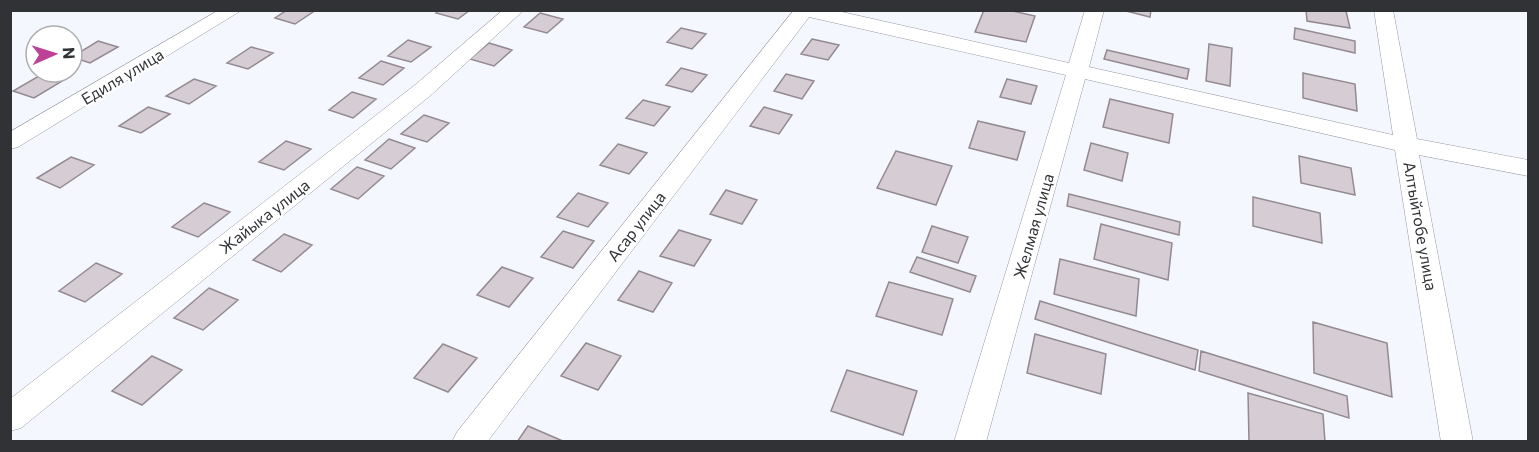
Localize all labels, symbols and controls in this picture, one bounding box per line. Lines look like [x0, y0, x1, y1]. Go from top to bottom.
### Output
north arrow [24, 24, 84, 84]
street label: Едиля улица [77, 44, 167, 108]
text: N [60, 47, 79, 60]
street label: Алтыйтобе улица [1400, 160, 1442, 292]
street label: Желмая улица [1009, 171, 1057, 281]
street label: Жайыка улица [215, 175, 313, 257]
street label: Асар улица [603, 187, 669, 265]

